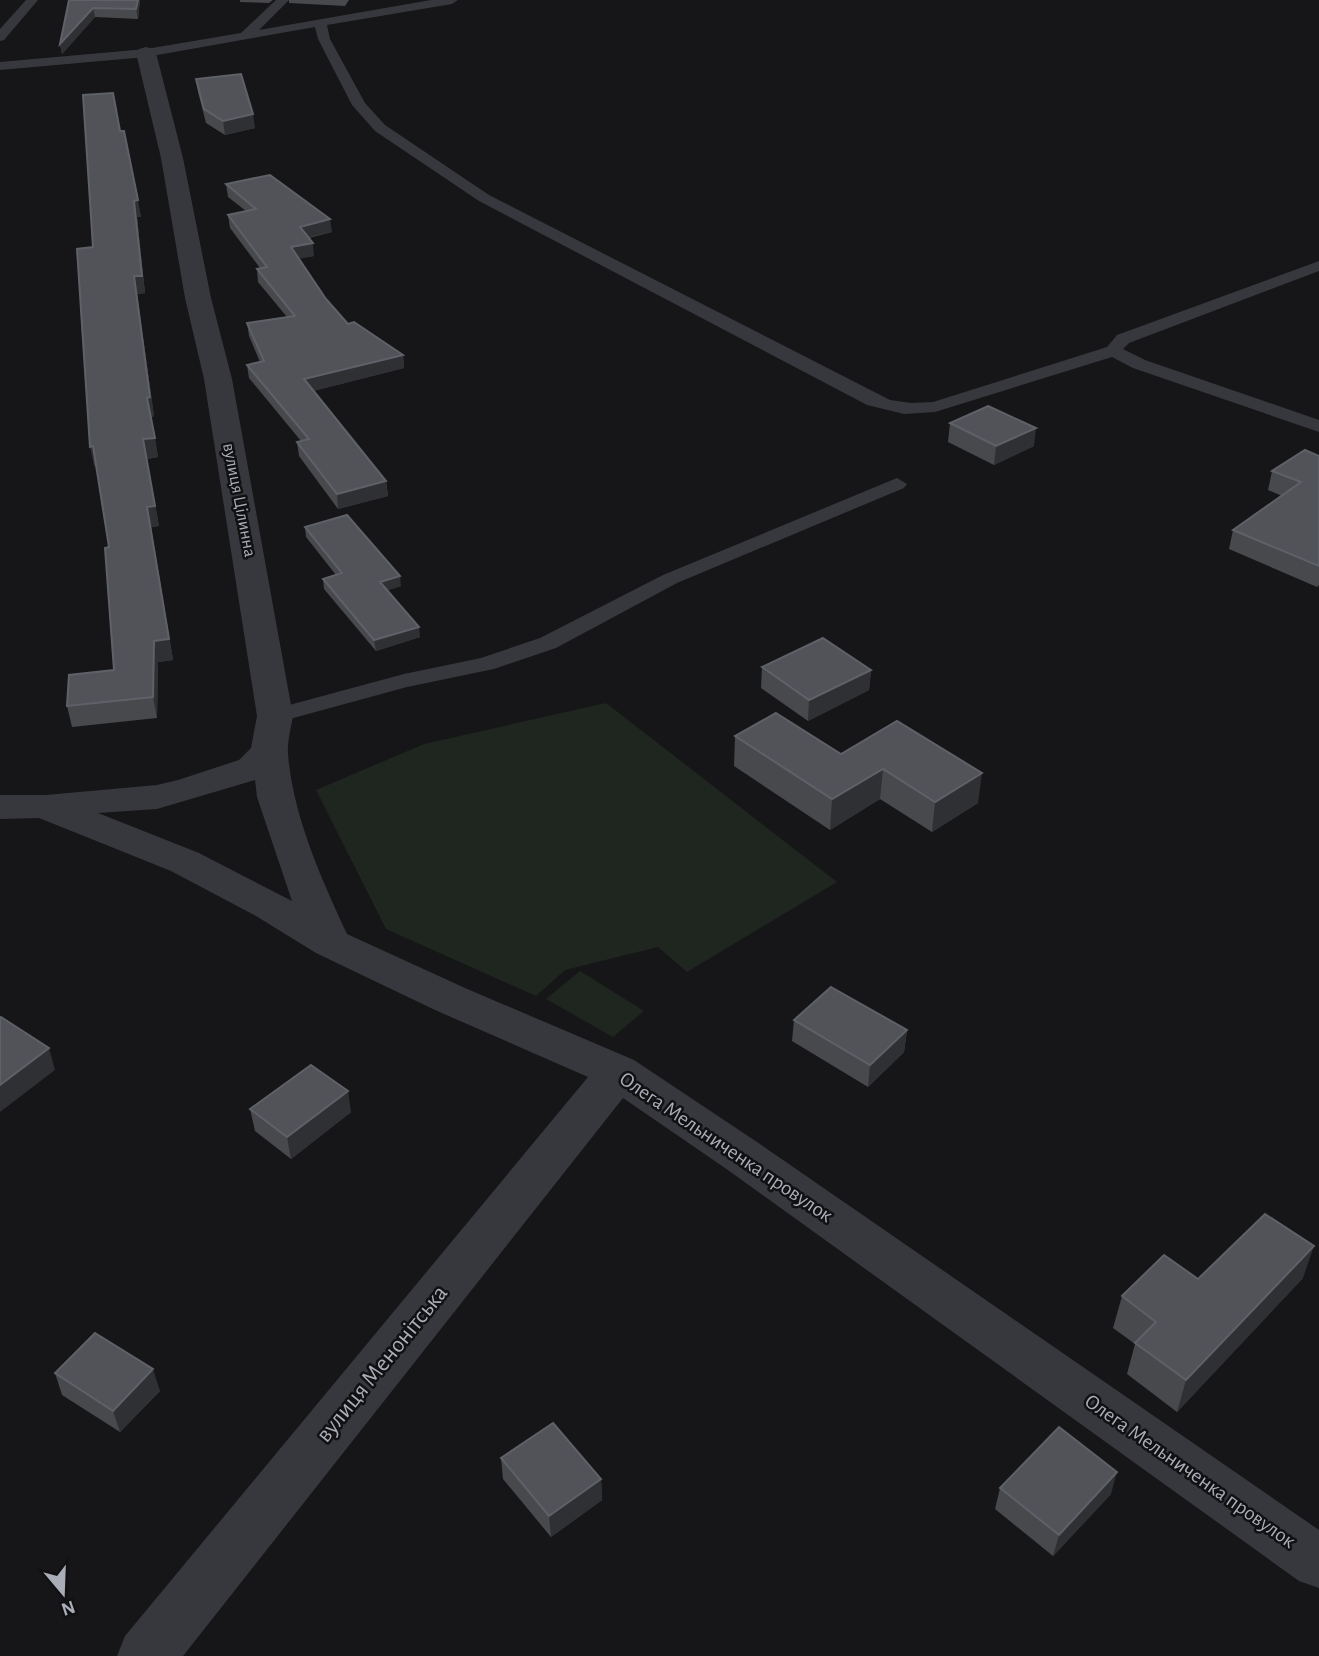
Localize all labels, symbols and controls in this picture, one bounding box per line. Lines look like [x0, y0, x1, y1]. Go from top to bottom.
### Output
street label: вулиця Цілинна [219, 441, 259, 559]
street label: Олега Мельниченка провулок [616, 1068, 837, 1226]
street label: вулиця Менонітська [312, 1281, 452, 1447]
street label: Олега Мельниченка провулок [1081, 1390, 1300, 1552]
north arrow [28, 1558, 98, 1628]
text: N [59, 1597, 77, 1619]

